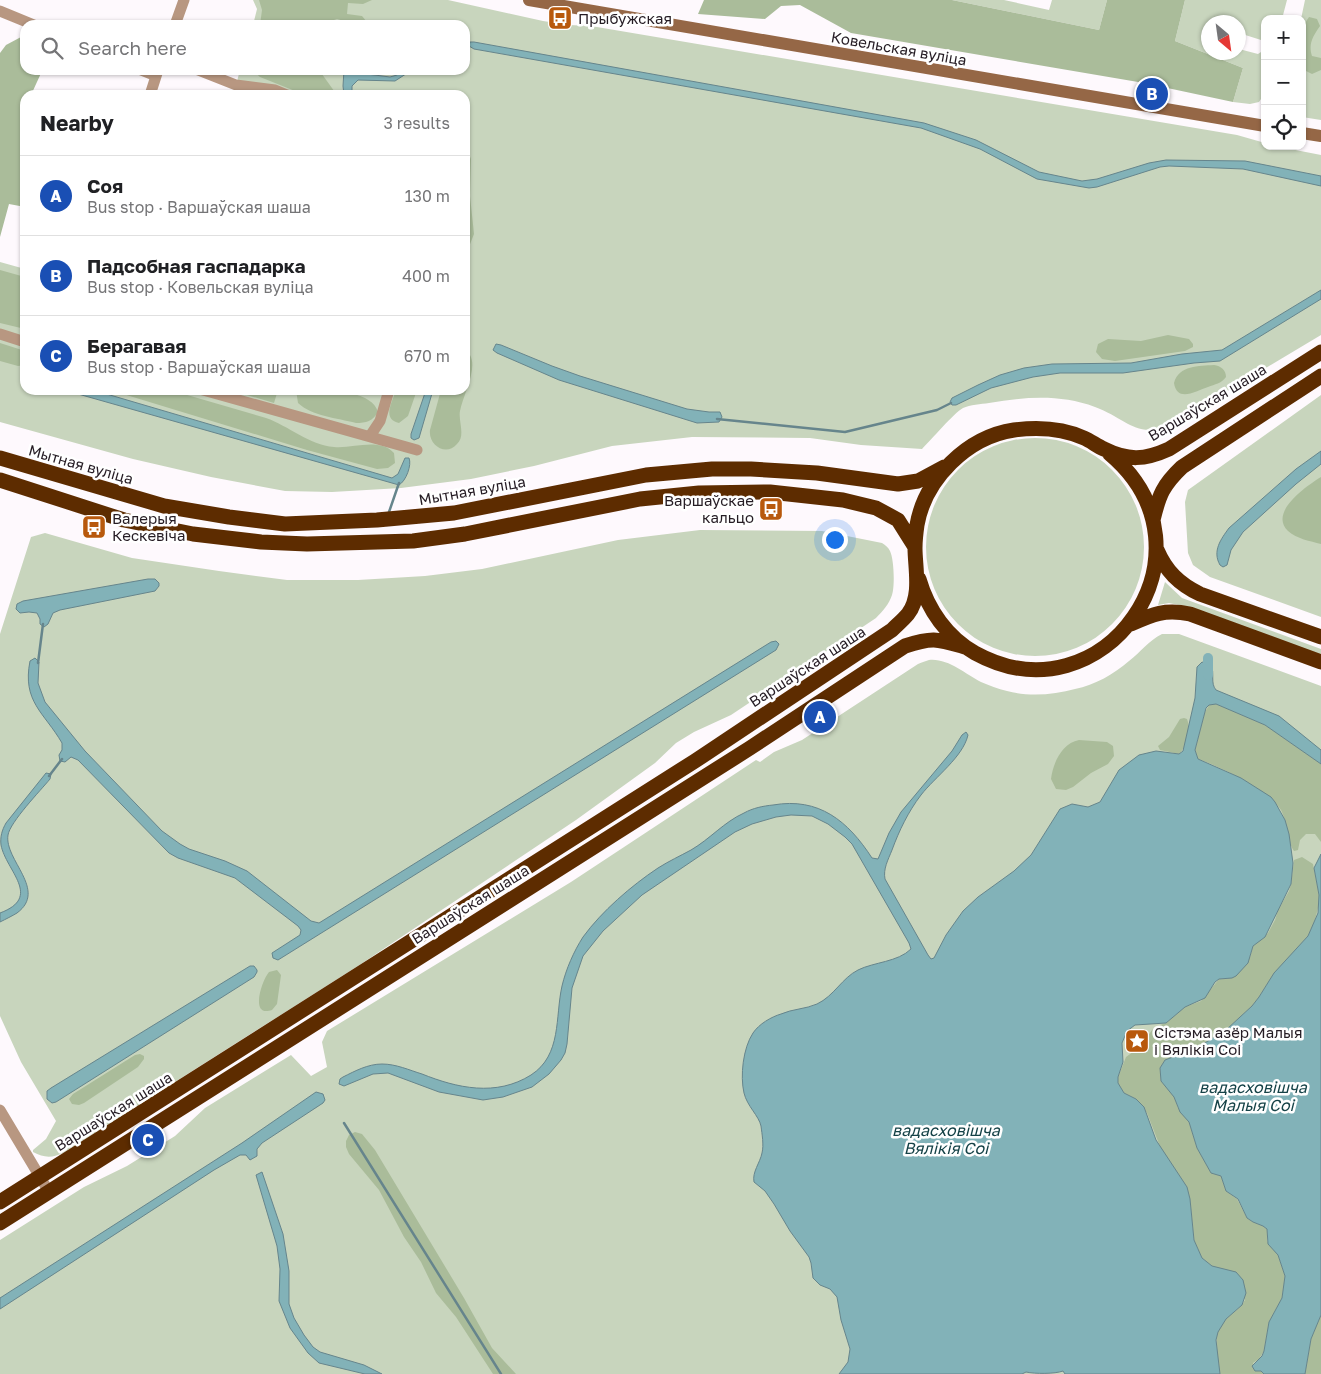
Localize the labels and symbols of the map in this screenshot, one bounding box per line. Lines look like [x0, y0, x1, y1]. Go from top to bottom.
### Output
bus stop icon: Прыбужская [547, 5, 573, 31]
place label: Прыбужская [578, 9, 672, 27]
north arrow [1201, 15, 1246, 60]
street label: Ковельская вуліца [830, 27, 968, 69]
pin: B [1136, 75, 1168, 113]
street label: Варшаўская шаша [1145, 360, 1269, 444]
street label: Мытная вуліца [27, 440, 135, 488]
street label: Мытная вуліца [417, 472, 527, 508]
place label: Варшаўскае кальцо [664, 491, 754, 526]
bus stop icon: Варшаўскае кальцо [758, 496, 784, 522]
place label: Валерыя Кескевіча [112, 509, 185, 544]
bus stop icon: Валерыя Кескевіча [81, 514, 107, 540]
your location [822, 527, 848, 553]
street label: Варшаўская шаша [746, 622, 868, 710]
pin: A [804, 698, 836, 736]
street label: Варшаўская шаша [408, 861, 532, 947]
place label: Сістэма азёр Малыя і Вялікія Соі [1154, 1023, 1302, 1058]
place icon: Сістэма азёр Малыя і Вялікія Соі [1124, 1028, 1150, 1054]
street label: Варшаўская шаша [51, 1068, 175, 1154]
water label: вадасховішча Малыя Соі [1199, 1077, 1308, 1115]
water label: вадасховішча Вялікія Соі [892, 1120, 1001, 1158]
pin: C [132, 1121, 164, 1159]

